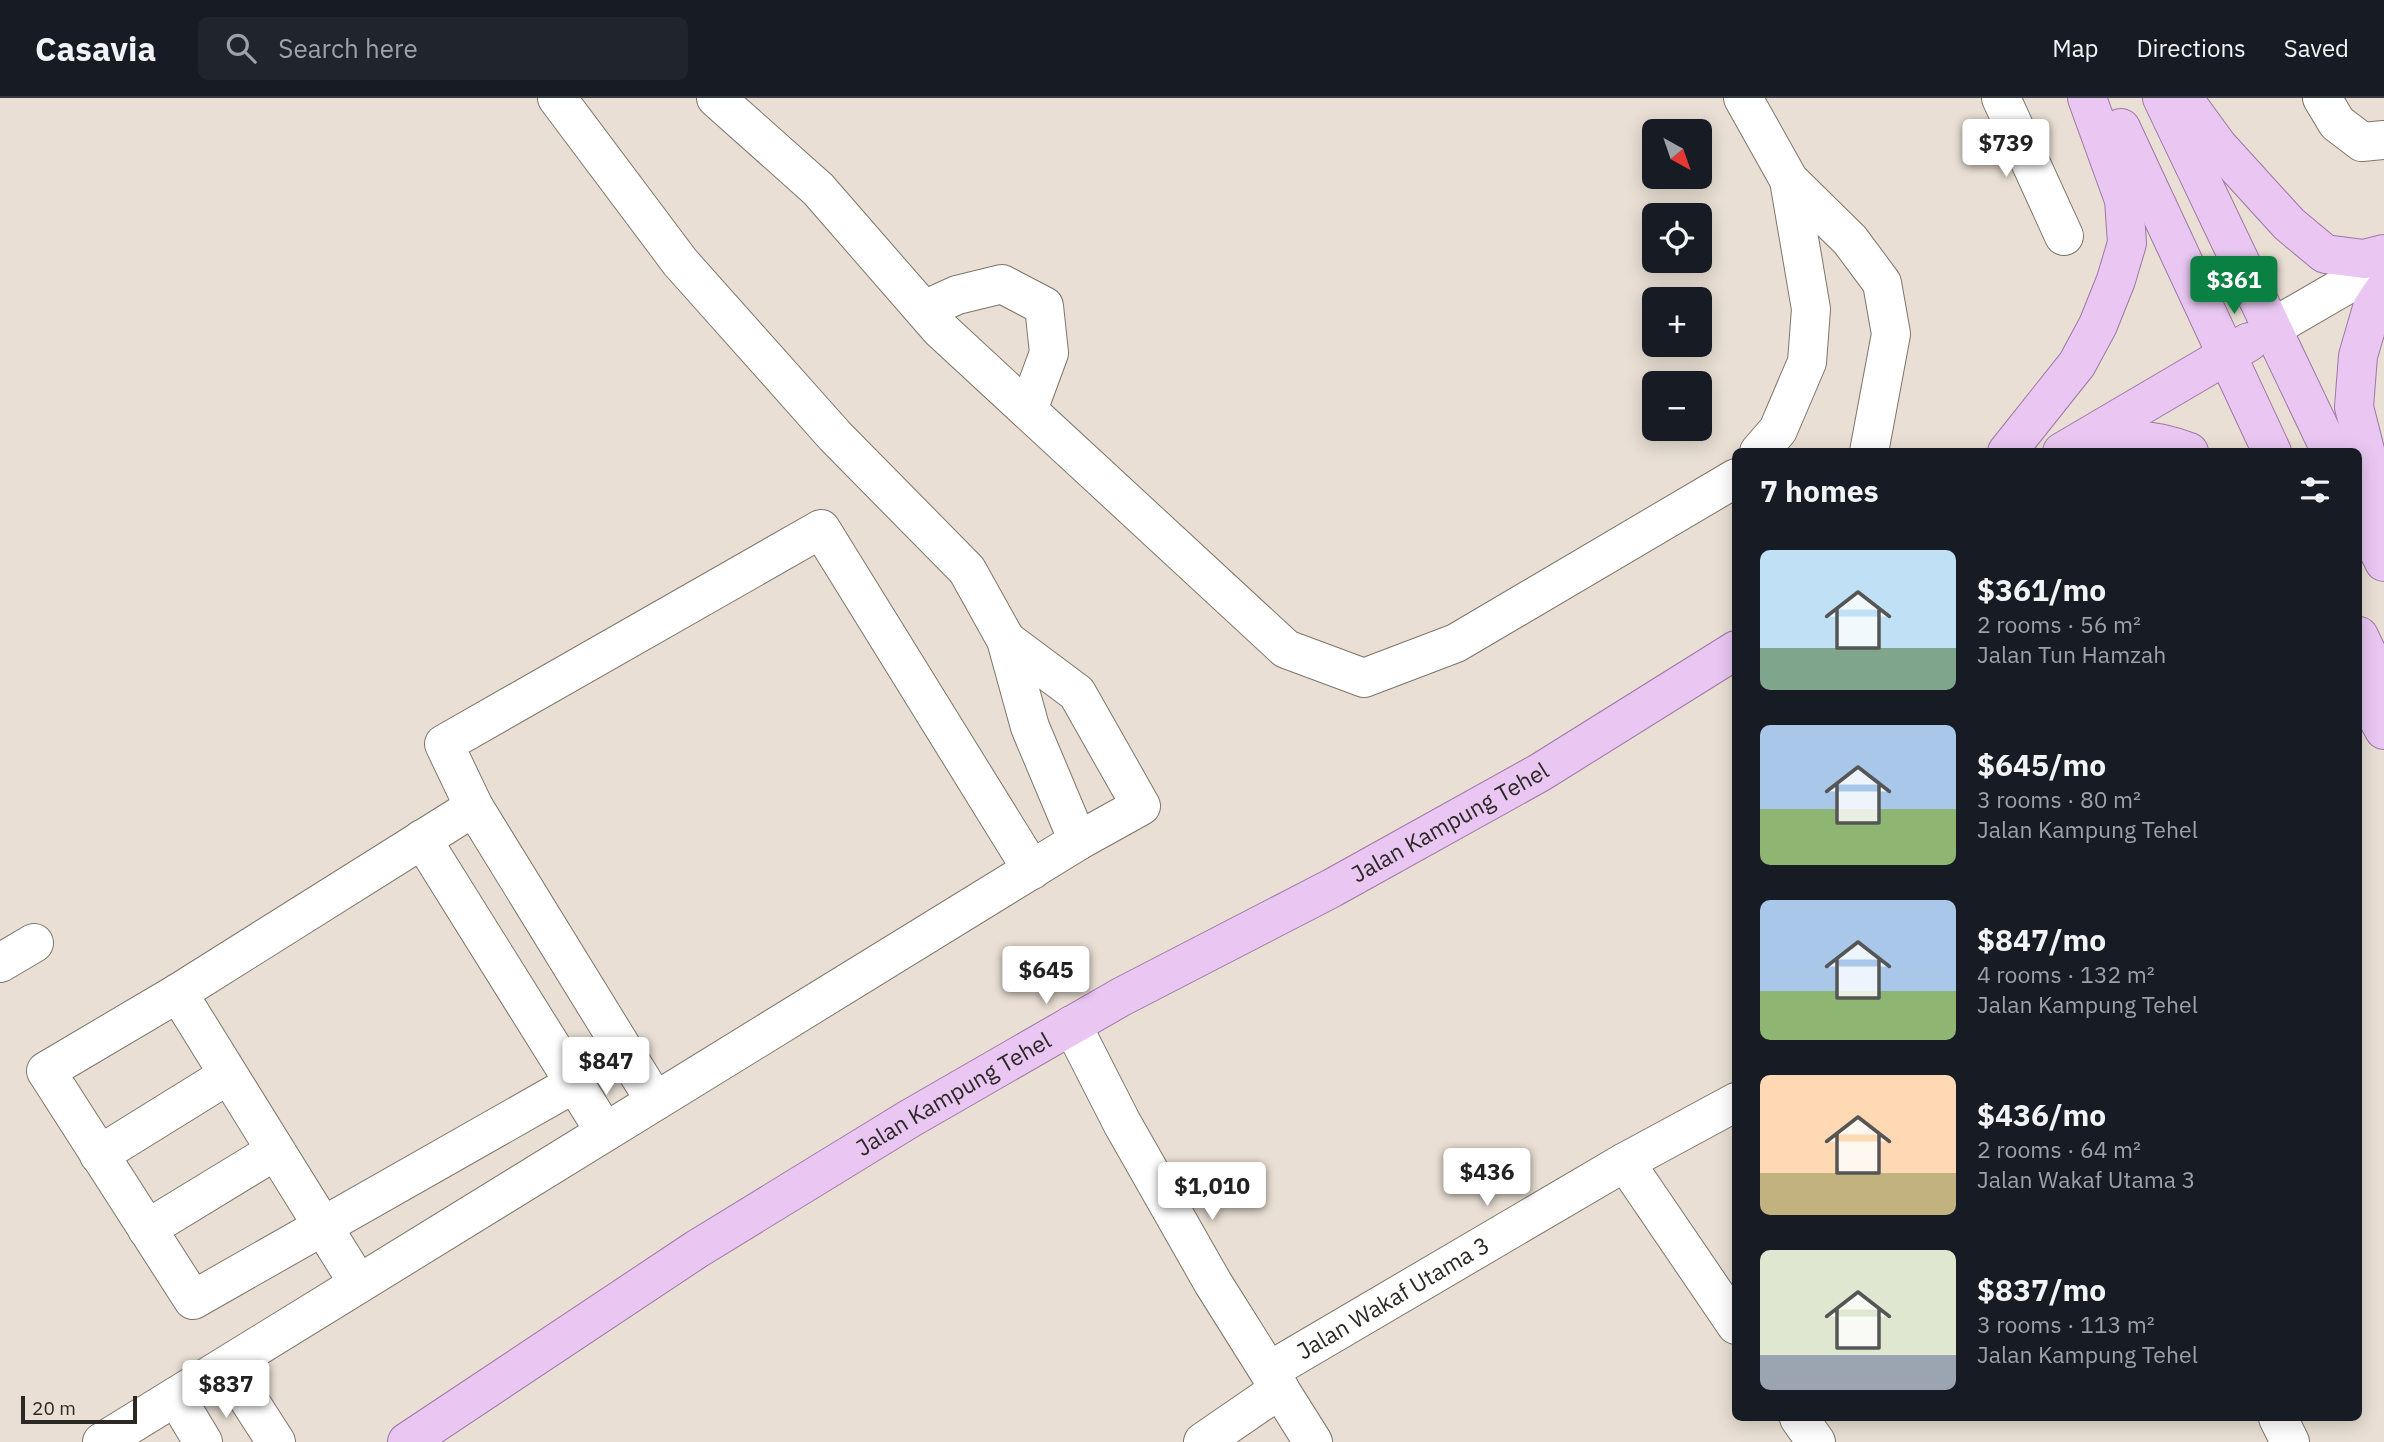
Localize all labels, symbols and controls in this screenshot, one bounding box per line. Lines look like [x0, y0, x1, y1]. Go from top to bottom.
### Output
search box [198, 17, 688, 80]
text: Casavia [35, 27, 156, 70]
icon: search [222, 29, 260, 67]
text: Search here [278, 31, 418, 65]
text: Map [2052, 32, 2098, 64]
text: Directions [2136, 32, 2246, 64]
text: Saved [2284, 32, 2349, 64]
north arrow [1642, 119, 1712, 189]
map controls [1642, 119, 1712, 441]
pin: $739 [1965, 120, 2047, 179]
text: $739 [1978, 127, 2034, 157]
button: locate [1642, 203, 1712, 273]
pin: $361 [2193, 256, 2275, 316]
text: $361 [2206, 264, 2262, 294]
button: + [1642, 287, 1712, 357]
button: − [1642, 371, 1712, 441]
text: 7 homes [1760, 471, 1879, 510]
icon: filters [2296, 471, 2334, 509]
text: $361/mo [1977, 570, 2106, 609]
icon: home [1816, 578, 1900, 662]
text: 2 rooms · 56 m² [1977, 609, 2141, 639]
text: Jalan Tun Hamzah [1977, 639, 2166, 669]
text: $645/mo [1977, 745, 2106, 784]
icon: home [1816, 753, 1900, 837]
street label: Jalan Kampung Tehel [1345, 755, 1554, 888]
text: 3 rooms · 80 m² [1977, 784, 2141, 814]
text: Jalan Kampung Tehel [1977, 814, 2198, 844]
text: $847/mo [1977, 920, 2106, 959]
icon: home [1816, 928, 1900, 1012]
pin: $645 [1005, 946, 1087, 1006]
text: $645 [1018, 954, 1074, 984]
text: 4 rooms · 132 m² [1977, 959, 2155, 989]
text: Jalan Kampung Tehel [1977, 989, 2198, 1019]
street label: Jalan Kampung Tehel [850, 1025, 1056, 1162]
pin: $847 [565, 1038, 647, 1097]
text: $847 [578, 1045, 634, 1075]
text: $436/mo [1977, 1095, 2106, 1134]
icon: home [1816, 1103, 1900, 1187]
text: 2 rooms · 64 m² [1977, 1134, 2141, 1164]
pin: $436 [1446, 1148, 1528, 1208]
text: $436 [1459, 1156, 1515, 1186]
pin: $1,010 [1155, 1162, 1269, 1222]
text: Jalan Wakaf Utama 3 [1977, 1164, 2195, 1194]
text: $1,010 [1174, 1170, 1250, 1200]
street label: Jalan Wakaf Utama 3 [1291, 1229, 1494, 1365]
text: $837/mo [1977, 1270, 2106, 1309]
icon: home [1816, 1278, 1900, 1362]
text: 3 rooms · 113 m² [1977, 1309, 2155, 1339]
text: Jalan Kampung Tehel [1977, 1339, 2198, 1369]
pin: $837 [185, 1360, 267, 1420]
text: $837 [198, 1368, 254, 1398]
scale bar [21, 1393, 136, 1425]
text: 20 m [32, 1396, 76, 1420]

